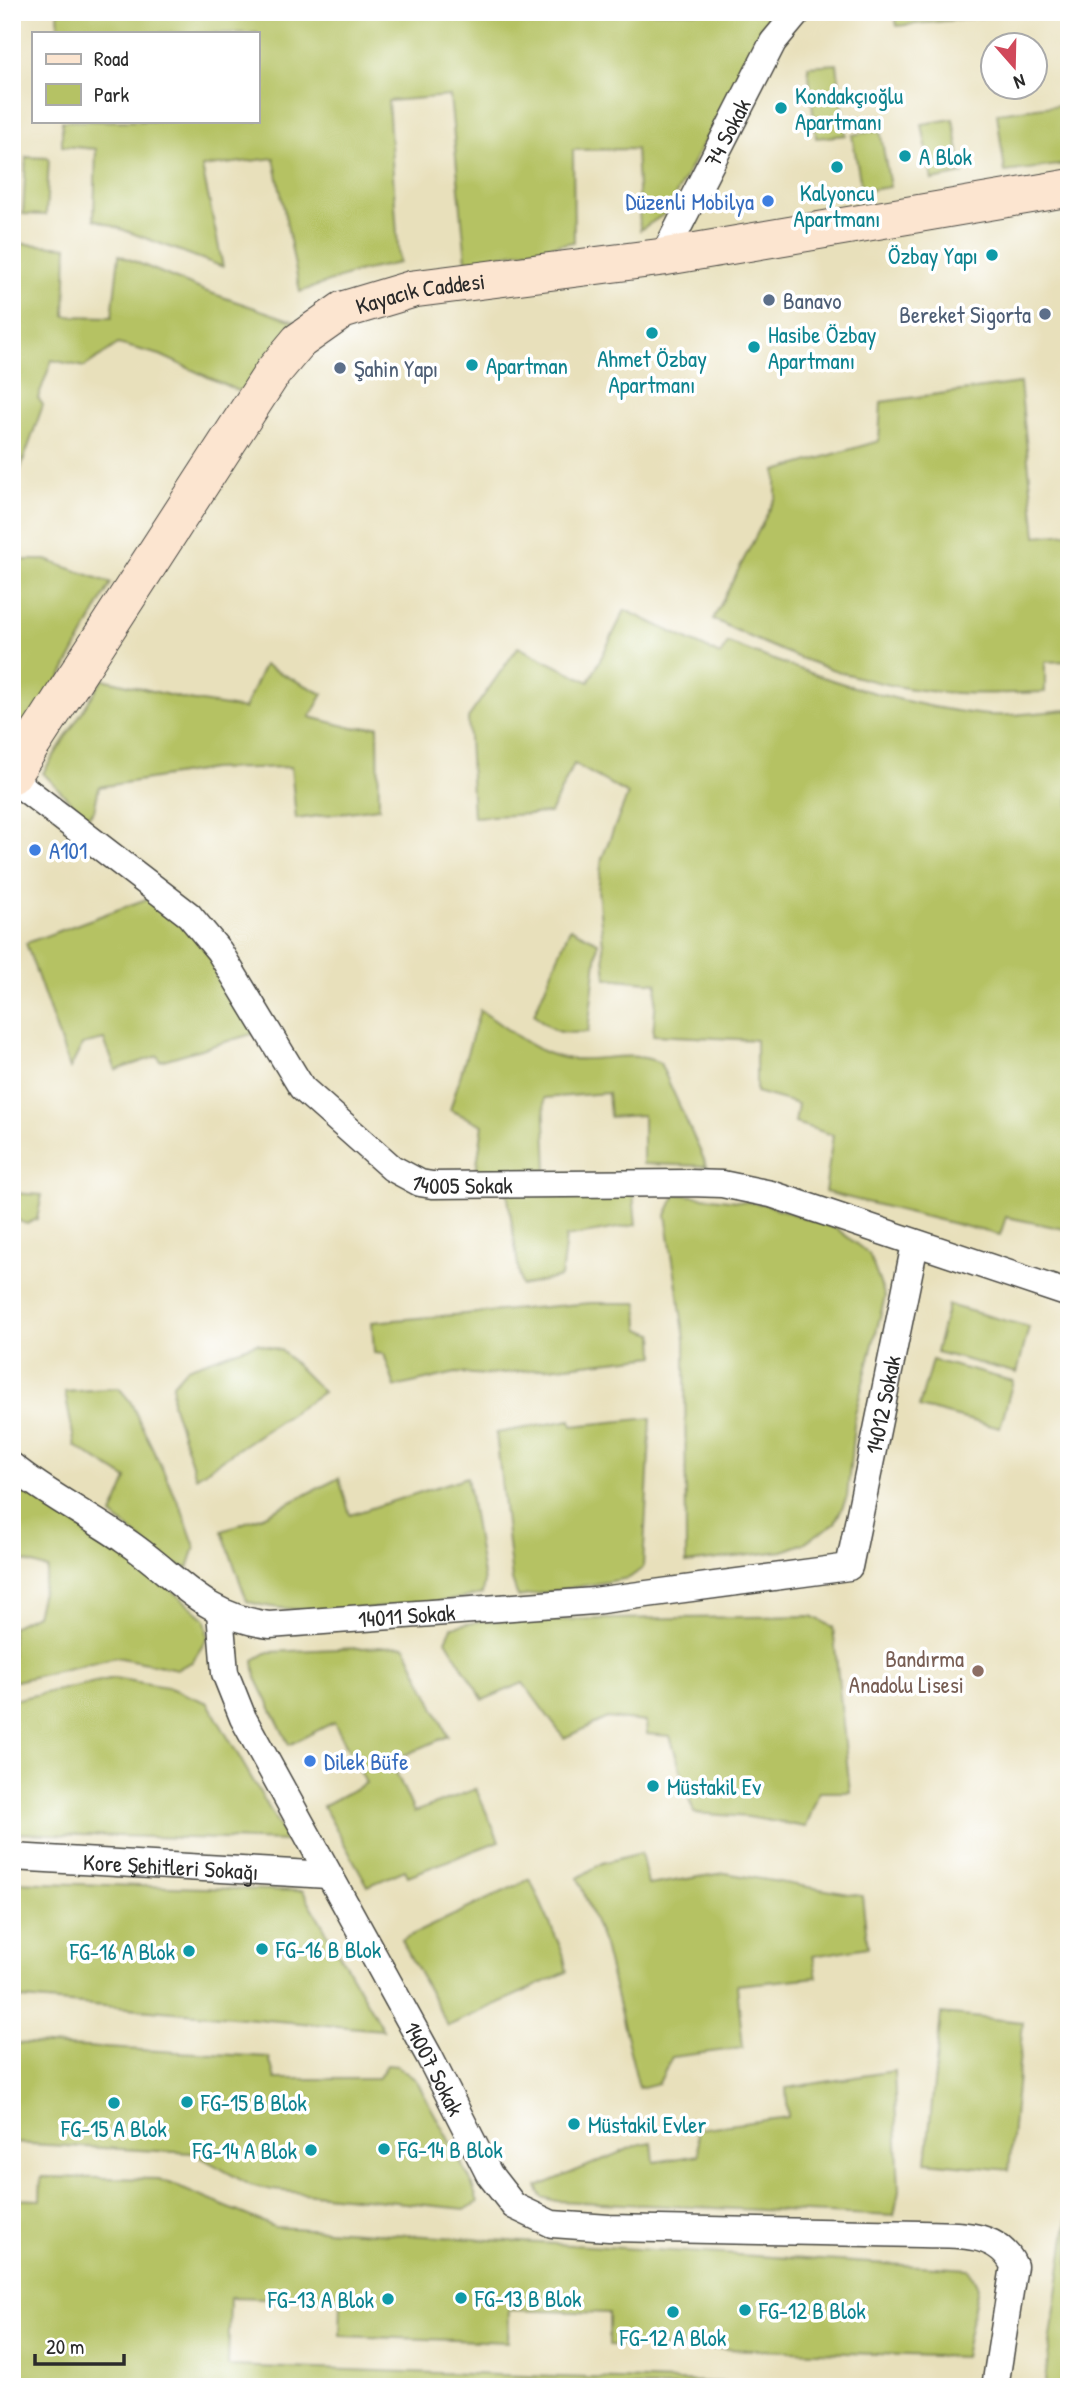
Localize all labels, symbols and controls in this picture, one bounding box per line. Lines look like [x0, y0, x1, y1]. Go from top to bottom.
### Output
legend [32, 32, 259, 122]
north arrow [979, 32, 1050, 102]
text: Road [94, 44, 128, 73]
text: N [1011, 68, 1029, 96]
text: Park [94, 80, 129, 109]
place label: Kondakçıoğlu Apartmanı [795, 80, 903, 137]
street label: 74 Sokak [696, 92, 757, 172]
marker: Kondakçıoğlu Apartmanı [773, 100, 789, 116]
place label: A Blok [919, 141, 973, 172]
marker: A Blok [897, 148, 913, 164]
marker: Kalyoncu Apartmanı [829, 159, 845, 175]
place label: Kalyoncu Apartmanı [793, 177, 881, 234]
place label: Düzenli Mobilya [625, 186, 754, 217]
marker: Düzenli Mobilya [760, 193, 776, 209]
place label: Özbay Yapı [888, 240, 978, 271]
marker: Özbay Yapı [984, 247, 1000, 263]
street label: Kayacık Caddesi [352, 264, 487, 321]
place label: Banavo [783, 285, 842, 316]
marker: Banavo [761, 292, 777, 308]
place label: Bereket Sigorta [899, 299, 1031, 330]
marker: Bereket Sigorta [1037, 306, 1053, 322]
place label: Hasibe Özbay Apartmanı [768, 319, 877, 376]
marker: Ahmet Özbay Apartmanı [644, 325, 660, 341]
marker: Hasibe Özbay Apartmanı [746, 339, 762, 355]
place label: Ahmet Özbay Apartmanı [597, 343, 707, 400]
place label: Apartman [486, 350, 568, 381]
place label: Şahin Yapı [354, 353, 438, 384]
marker: Apartman [464, 357, 480, 373]
marker: Şahin Yapı [332, 360, 348, 376]
place label: A101 [49, 835, 87, 866]
marker: A101 [27, 842, 43, 858]
street label: 14005 Sokak [406, 1166, 513, 1201]
street label: 14012 Sokak [857, 1352, 907, 1456]
street label: 14011 Sokak [357, 1596, 457, 1634]
place label: Bandırma Anadolu Lisesi [849, 1643, 964, 1700]
marker: Bandırma Anadolu Lisesi [970, 1663, 986, 1679]
place label: Dilek Büfe [324, 1746, 408, 1777]
marker: Dilek Büfe [302, 1753, 318, 1769]
place label: Müstakil Ev [667, 1771, 761, 1802]
marker: Müstakil Ev [645, 1778, 661, 1794]
street label: Kore Şehitleri Sokağı [82, 1846, 259, 1887]
place label: FG-16 B Blok [275, 1934, 382, 1965]
place label: FG-16 A Blok [69, 1936, 175, 1967]
marker: FG-16 B Blok [254, 1941, 270, 1957]
marker: FG-16 A Blok [181, 1943, 197, 1959]
street label: 14007 Sokak [397, 2016, 472, 2121]
place label: FG-15 B Blok [200, 2087, 307, 2118]
marker: FG-15 B Blok [179, 2094, 195, 2110]
marker: FG-15 A Blok [106, 2095, 122, 2111]
place label: Müstakil Evler [588, 2109, 706, 2140]
place label: FG-15 A Blok [60, 2113, 167, 2144]
marker: Müstakil Evler [566, 2116, 582, 2132]
place label: FG-14 B Blok [397, 2134, 503, 2165]
place label: FG-14 A Blok [192, 2135, 297, 2166]
marker: FG-14 B Blok [376, 2141, 392, 2157]
marker: FG-14 A Blok [303, 2142, 319, 2158]
place label: FG-13 B Blok [474, 2283, 582, 2314]
place label: FG-13 A Blok [267, 2284, 374, 2315]
marker: FG-13 B Blok [453, 2290, 469, 2306]
marker: FG-13 A Blok [380, 2291, 396, 2307]
place label: FG-12 B Blok [758, 2295, 866, 2326]
marker: FG-12 B Blok [737, 2302, 753, 2318]
marker: FG-12 A Blok [665, 2304, 681, 2320]
scale bar [35, 2322, 124, 2366]
place label: FG-12 A Blok [619, 2322, 727, 2353]
text: 20 m [46, 2332, 84, 2361]

